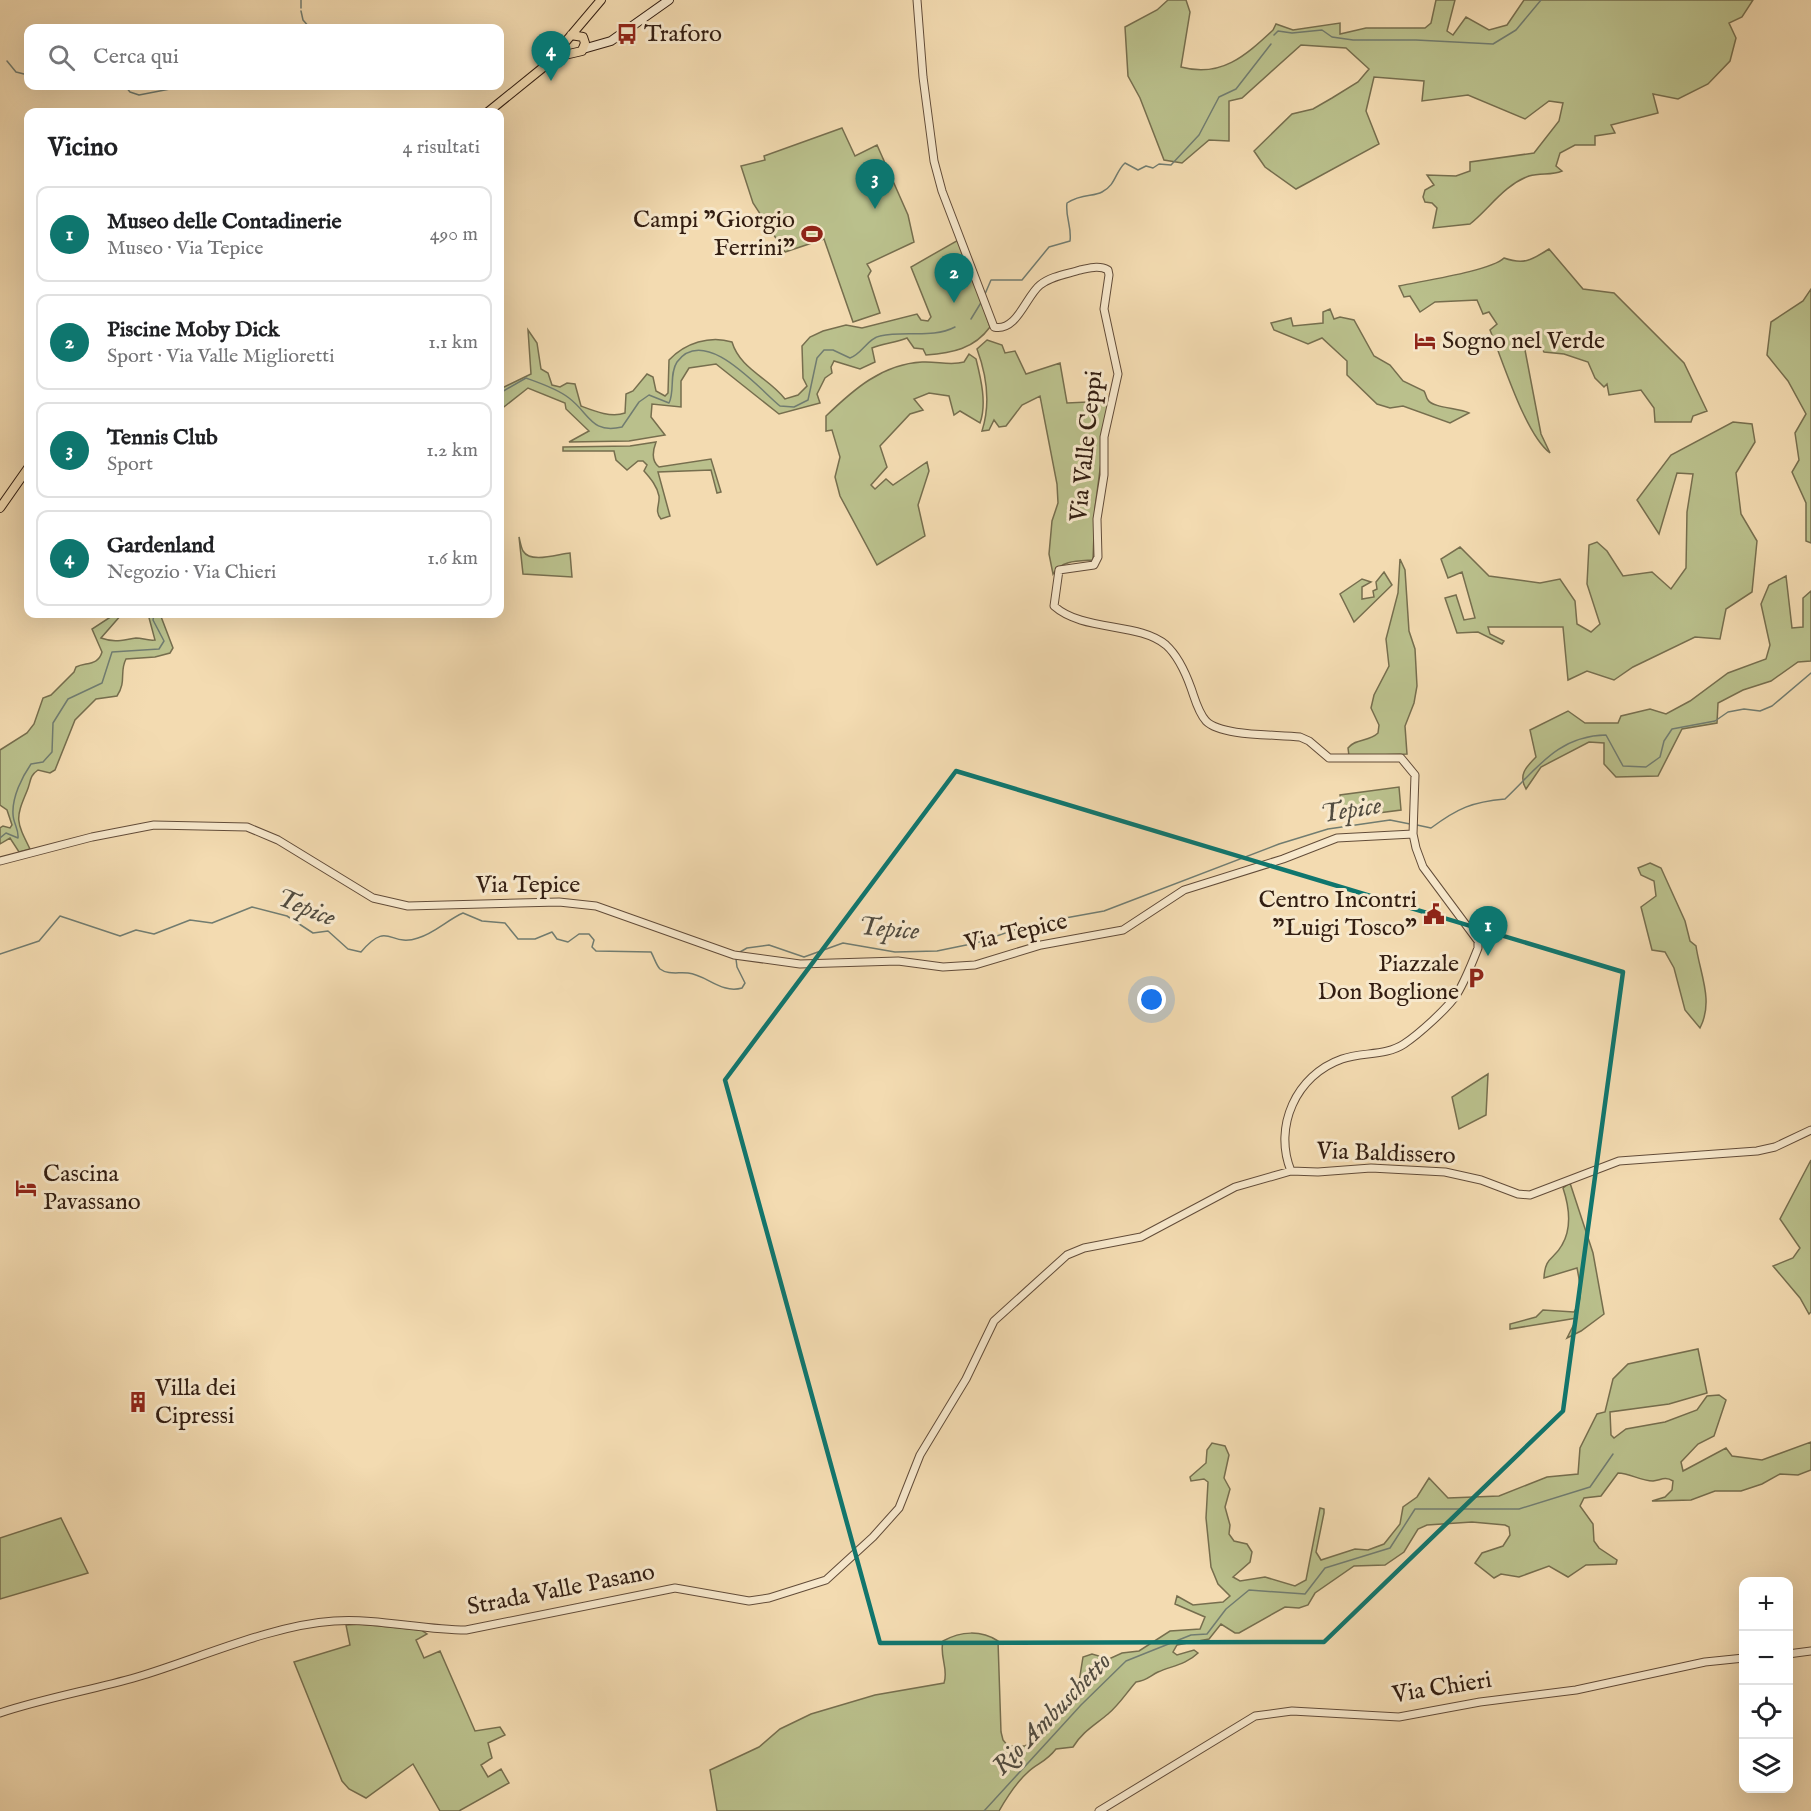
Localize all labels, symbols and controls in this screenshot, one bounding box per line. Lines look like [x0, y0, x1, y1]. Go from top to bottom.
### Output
place label: Traforo [644, 19, 722, 50]
bus stop icon: Traforo [615, 22, 639, 46]
search box [24, 24, 504, 90]
pin: 4 [532, 32, 570, 81]
icon: search [45, 41, 78, 74]
text: Cerca qui [93, 43, 179, 71]
text: Vicino [48, 131, 118, 164]
text: 4 risultati [403, 135, 480, 160]
pin: 3 [856, 160, 894, 209]
place label: Campi "Giorgio Ferrini" [633, 205, 795, 264]
text: Museo delle Contadinerie [107, 208, 342, 236]
text: 1 [66, 222, 73, 247]
text: 490 m [430, 222, 478, 247]
sports icon: Campi "Giorgio Ferrini" [800, 222, 824, 246]
text: Museo · Via Tepice [107, 236, 263, 261]
pin: 2 [934, 254, 974, 303]
text: Piscine Moby Dick [107, 316, 279, 344]
place label: Sogno nel Verde [1442, 326, 1605, 357]
hotel icon: Sogno nel Verde [1413, 329, 1437, 353]
text: 2 [65, 330, 74, 355]
text: 1.1 km [428, 330, 478, 355]
text: Sport · Via Valle Miglioretti [107, 344, 335, 369]
street label: Via Valle Ceppi [1064, 369, 1110, 524]
text: Tennis Club [107, 424, 218, 452]
text: 3 [66, 438, 73, 463]
text: 1.2 km [426, 438, 478, 463]
text: Sport [107, 452, 153, 477]
text: Gardenland [107, 532, 215, 560]
text: 4 [65, 546, 74, 571]
text: 1.6 km [427, 546, 478, 571]
text: Negozio · Via Chieri [107, 560, 276, 585]
water label: Tepice [1318, 789, 1384, 831]
street label: Via Tepice [475, 870, 580, 901]
water label: Tepice [272, 881, 341, 935]
place label: Centro Incontri "Luigi Tosco" [1258, 885, 1417, 944]
public building icon: Centro Incontri "Luigi Tosco" [1422, 902, 1446, 926]
street label: Via Tepice [961, 906, 1070, 960]
pin: 1 [1468, 906, 1508, 956]
water label: Tepice [857, 910, 921, 948]
place label: Piazzale Don Boglione [1317, 949, 1459, 1008]
parking icon: Piazzale Don Boglione [1464, 966, 1488, 990]
your location [1137, 985, 1166, 1014]
street label: Via Baldissero [1315, 1136, 1456, 1172]
place label: Cascina Pavassano [43, 1159, 141, 1218]
hotel icon: Cascina Pavassano [14, 1176, 38, 1200]
place label: Villa dei Cipressi [154, 1373, 236, 1432]
building icon: Villa dei Cipressi [126, 1390, 150, 1414]
street label: Strada Valle Pasano [464, 1557, 658, 1623]
map controls [1739, 1577, 1793, 1793]
button: + [1739, 1577, 1793, 1631]
button: − [1739, 1631, 1793, 1685]
water label: Rio Ambuschetto [985, 1646, 1119, 1782]
street label: Via Chieri [1389, 1665, 1494, 1711]
button: locate [1739, 1685, 1793, 1739]
button: layers [1739, 1739, 1793, 1793]

